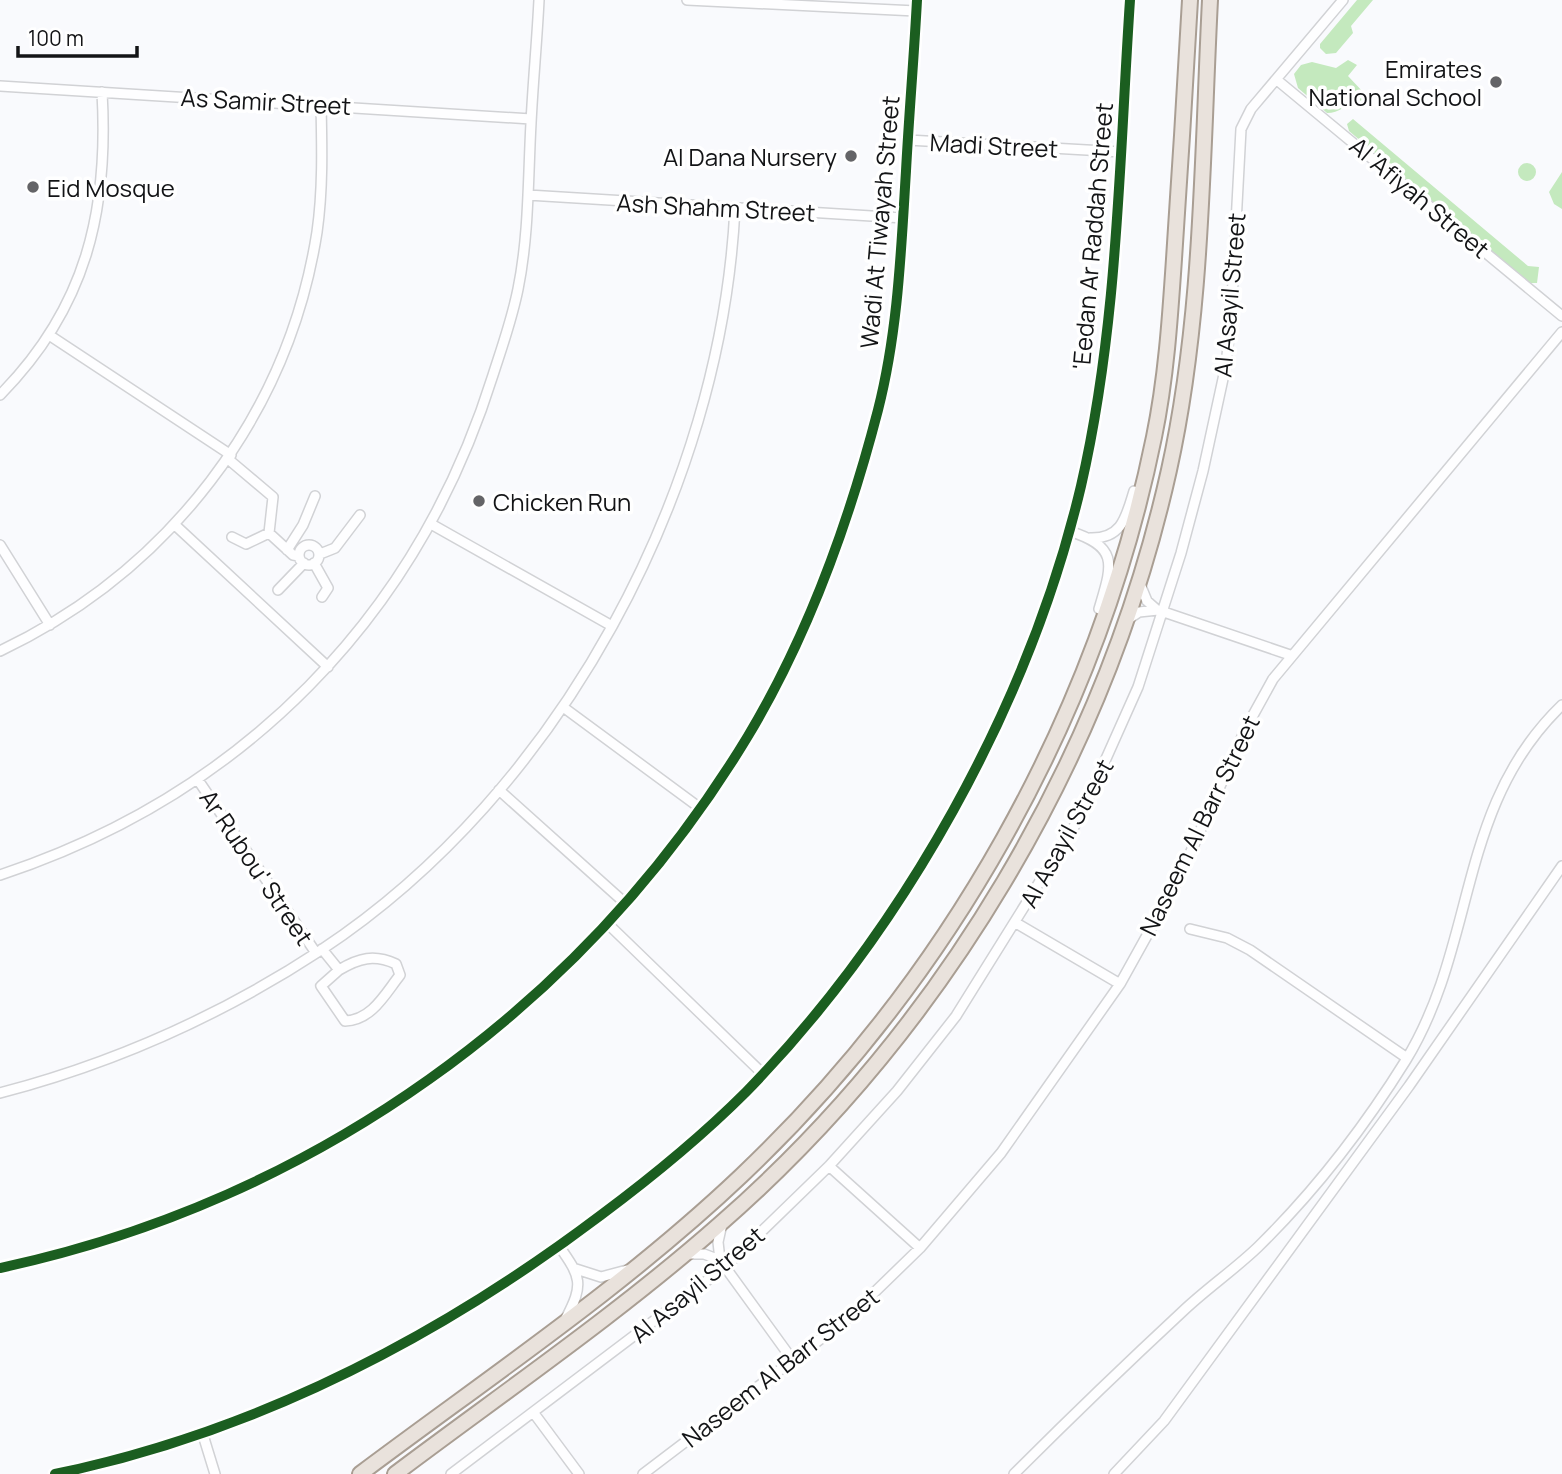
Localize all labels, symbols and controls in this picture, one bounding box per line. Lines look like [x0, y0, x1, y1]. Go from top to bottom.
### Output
scale bar [18, 14, 136, 58]
text: 100 m [28, 24, 84, 52]
place label: Emirates National School [1309, 52, 1482, 113]
marker: Emirates National School [1488, 74, 1504, 90]
street label: As Samir Street [180, 80, 352, 122]
street label: Wadi At Tiwayah Street [852, 94, 906, 350]
street label: 'Eedan Ar Raddah Street [1064, 101, 1120, 371]
street label: Madi Street [929, 125, 1059, 165]
street label: Al 'Afiyah Street [1343, 129, 1497, 265]
place label: Al Dana Nursery [663, 140, 837, 173]
marker: Al Dana Nursery [843, 148, 859, 164]
place label: Eid Mosque [47, 171, 175, 204]
marker: Eid Mosque [25, 179, 41, 195]
street label: Ash Shahm Street [616, 185, 816, 229]
street label: Al Asayil Street [1205, 211, 1253, 379]
place label: Chicken Run [493, 485, 631, 518]
marker: Chicken Run [471, 493, 487, 509]
street label: Naseem Al Barr Street [1131, 709, 1267, 941]
street label: Al Asayil Street [1012, 753, 1120, 913]
street label: Ar Rubou' Street [193, 783, 321, 951]
street label: Al Asayil Street [623, 1218, 771, 1350]
street label: Naseem Al Barr Street [675, 1280, 885, 1454]

